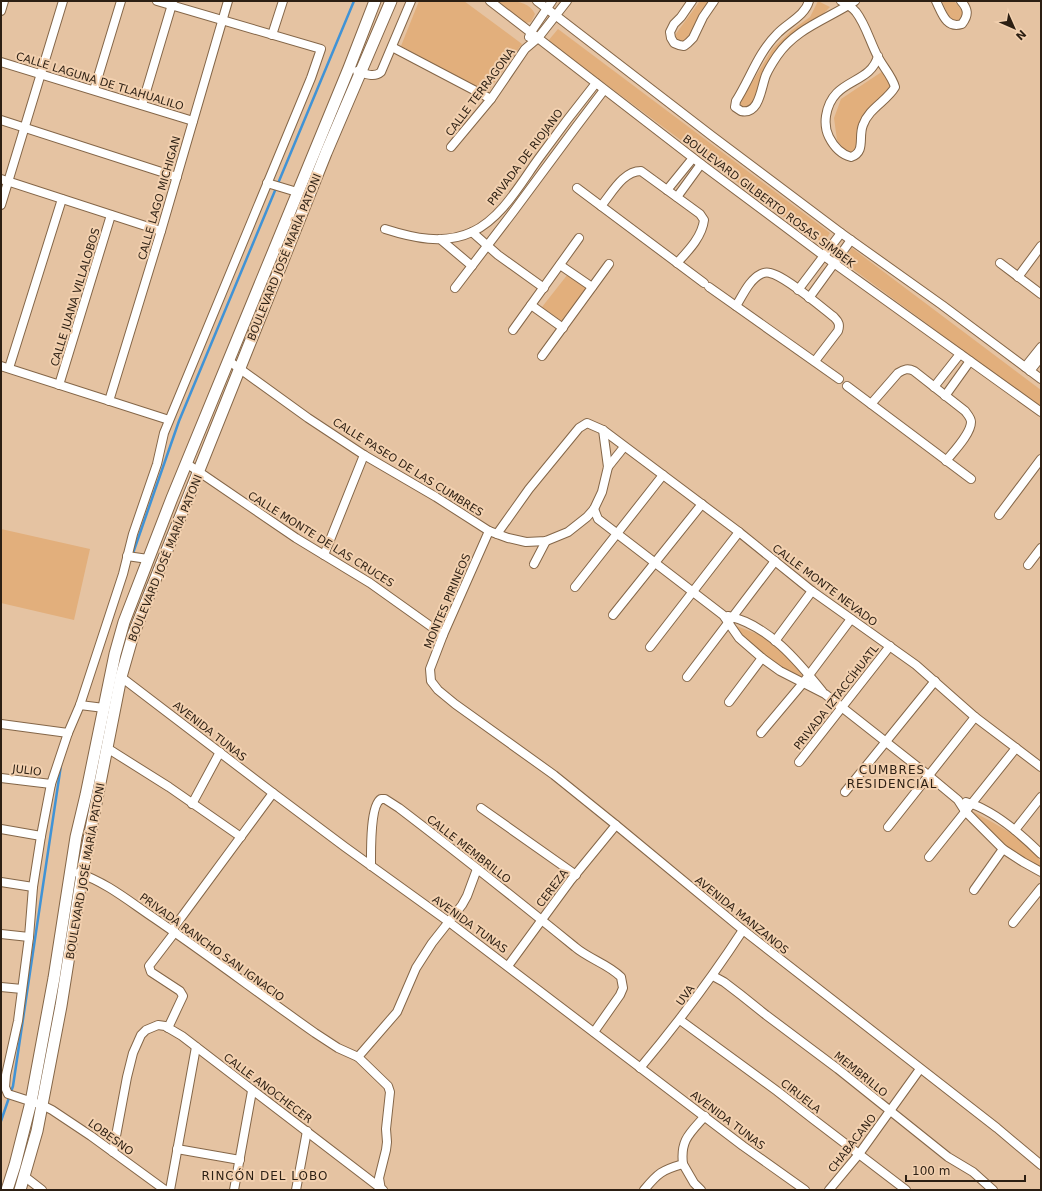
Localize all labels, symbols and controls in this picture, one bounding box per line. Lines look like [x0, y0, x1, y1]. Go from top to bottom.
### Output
north arrow [994, 8, 1034, 48]
text: N [1013, 27, 1029, 43]
street label: CALLE TERRAGONA [443, 45, 518, 139]
street label: CALLE LAGUNA DE TLAHUALILO [14, 50, 186, 113]
street label: PRIVADA DE RIOJANO [485, 106, 566, 208]
street label: BOULEVARD GILBERTO ROSAS SIMBEK [680, 132, 858, 271]
street label: CALLE LAGO MICHIGAN [136, 135, 183, 262]
street label: BOULEVARD JOSÉ MARÍA PATONI [245, 172, 324, 343]
street label: CALLE JUANA VILLALOBOS [48, 226, 103, 368]
street label: CALLE PASEO DE LAS CUMBRES [330, 416, 485, 519]
street label: BOULEVARD JOSÉ MARÍA PATONI [126, 473, 205, 644]
street label: CALLE MONTE DE LAS CRUCES [245, 489, 396, 590]
street label: CALLE MONTE NEVADO [770, 542, 880, 629]
street label: MONTES PIRINEOS [422, 552, 473, 651]
street label: PRIVADA IZTACCÍHUATL [791, 642, 882, 752]
street label: AVENIDA TUNAS [170, 699, 249, 764]
street label: JULIO [11, 762, 43, 779]
district label: CUMBRES RESIDENCIAL [847, 763, 937, 791]
street label: BOULEVARD JOSÉ MARÍA PATONI [64, 782, 107, 960]
street label: CALLE MEMBRILLO [424, 813, 513, 886]
street label: CEREZA [534, 866, 571, 910]
street label: AVENIDA MANZANOS [692, 874, 791, 957]
street label: PRIVADA RANCHO SAN IGNACIO [137, 891, 287, 1004]
street label: AVENIDA TUNAS [430, 893, 510, 956]
street label: UVA [674, 982, 698, 1008]
street label: MEMBRILLO [831, 1049, 890, 1100]
street label: CALLE ANOCHECER [221, 1051, 315, 1126]
street label: CIRUELA [778, 1077, 824, 1116]
street label: AVENIDA TUNAS [688, 1088, 767, 1153]
street label: CHABACANO [826, 1111, 879, 1175]
street label: LOBESNO [86, 1117, 136, 1158]
scale bar [906, 1157, 1025, 1183]
text: 100 m [912, 1164, 950, 1178]
district label: RINCÓN DEL LOBO [202, 1168, 328, 1183]

